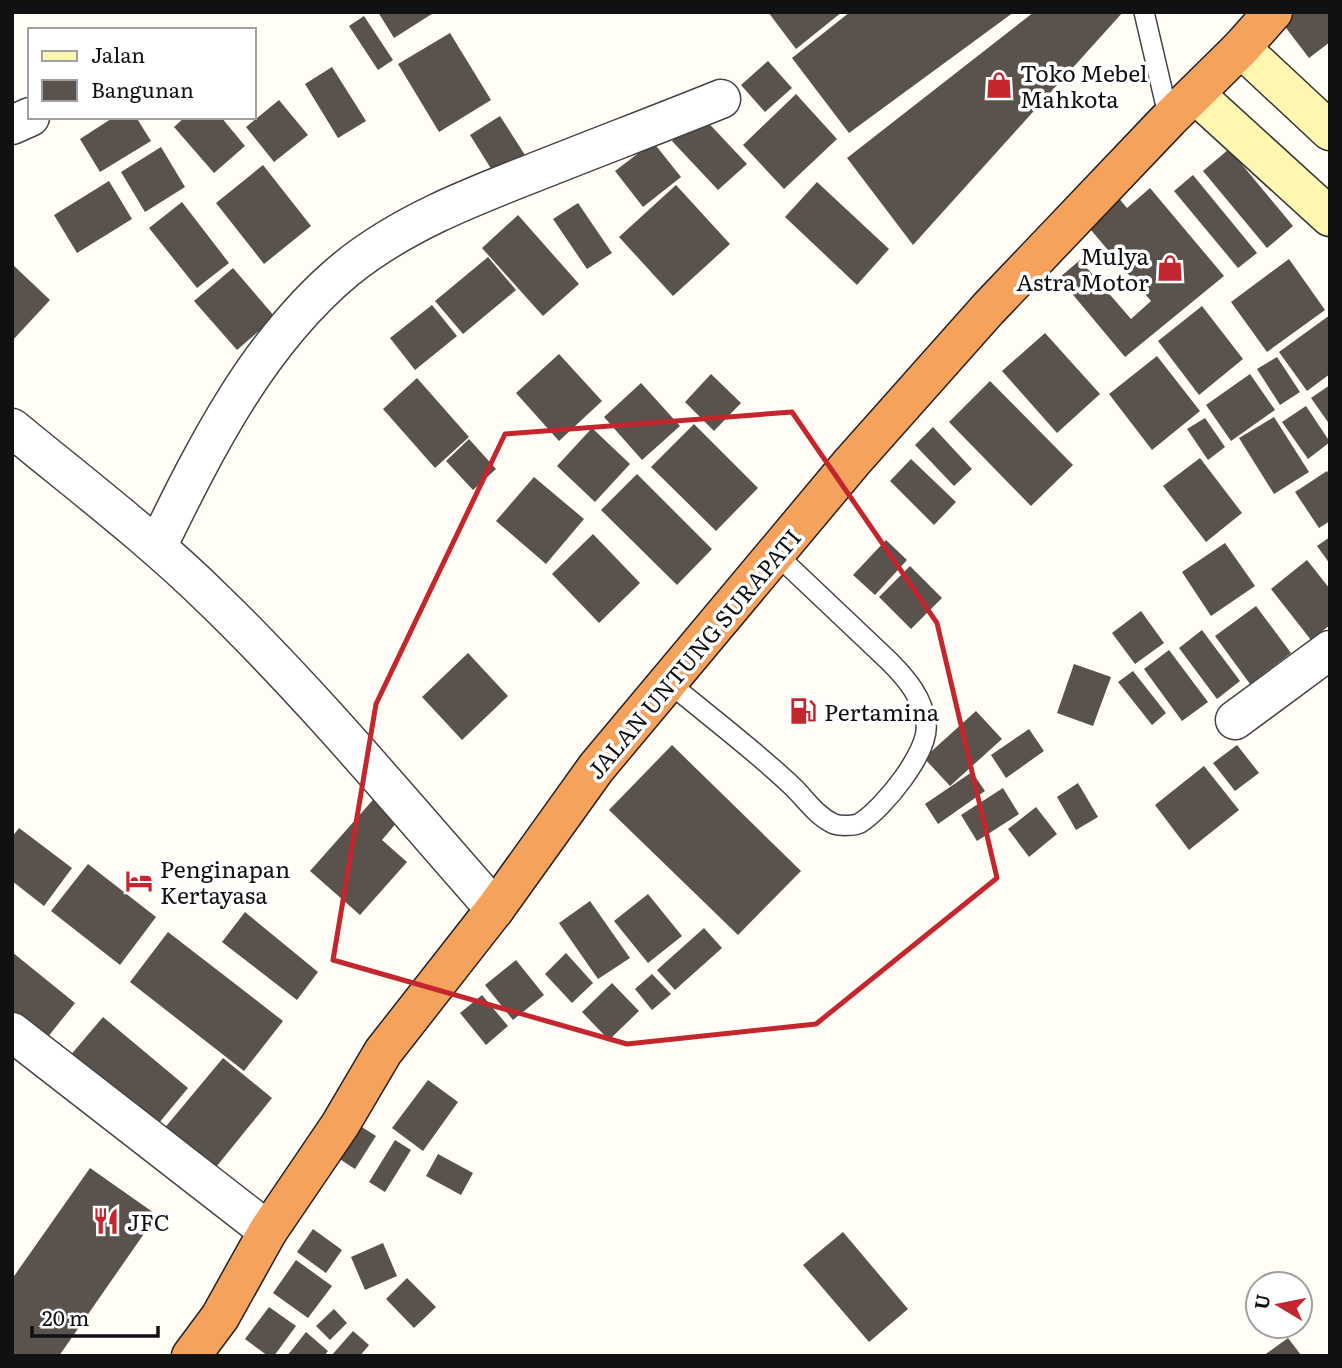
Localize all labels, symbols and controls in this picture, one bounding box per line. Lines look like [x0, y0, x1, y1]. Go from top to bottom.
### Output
legend [28, 28, 256, 119]
text: Jalan [91, 38, 145, 69]
place label: Toko Mebel Mahkota [1020, 55, 1148, 115]
shop icon: Toko Mebel Mahkota [984, 70, 1014, 100]
text: Bangunan [91, 73, 194, 104]
place label: Mulya Astra Motor [1016, 238, 1150, 298]
shop icon: Mulya Astra Motor [1155, 253, 1185, 283]
street label: JALAN UNTUNG SURAPATI [578, 521, 808, 785]
place label: Pertamina [824, 694, 940, 728]
fuel station icon: Pertamina [788, 696, 818, 726]
place label: Penginapan Kertayasa [160, 851, 290, 911]
hotel icon: Penginapan Kertayasa [124, 866, 154, 896]
place label: JFC [127, 1204, 170, 1238]
restaurant icon: JFC [91, 1206, 121, 1236]
north arrow [1244, 1270, 1314, 1340]
text: U [1246, 1292, 1276, 1312]
scale bar [32, 1294, 158, 1338]
text: 20 m [42, 1301, 89, 1332]

